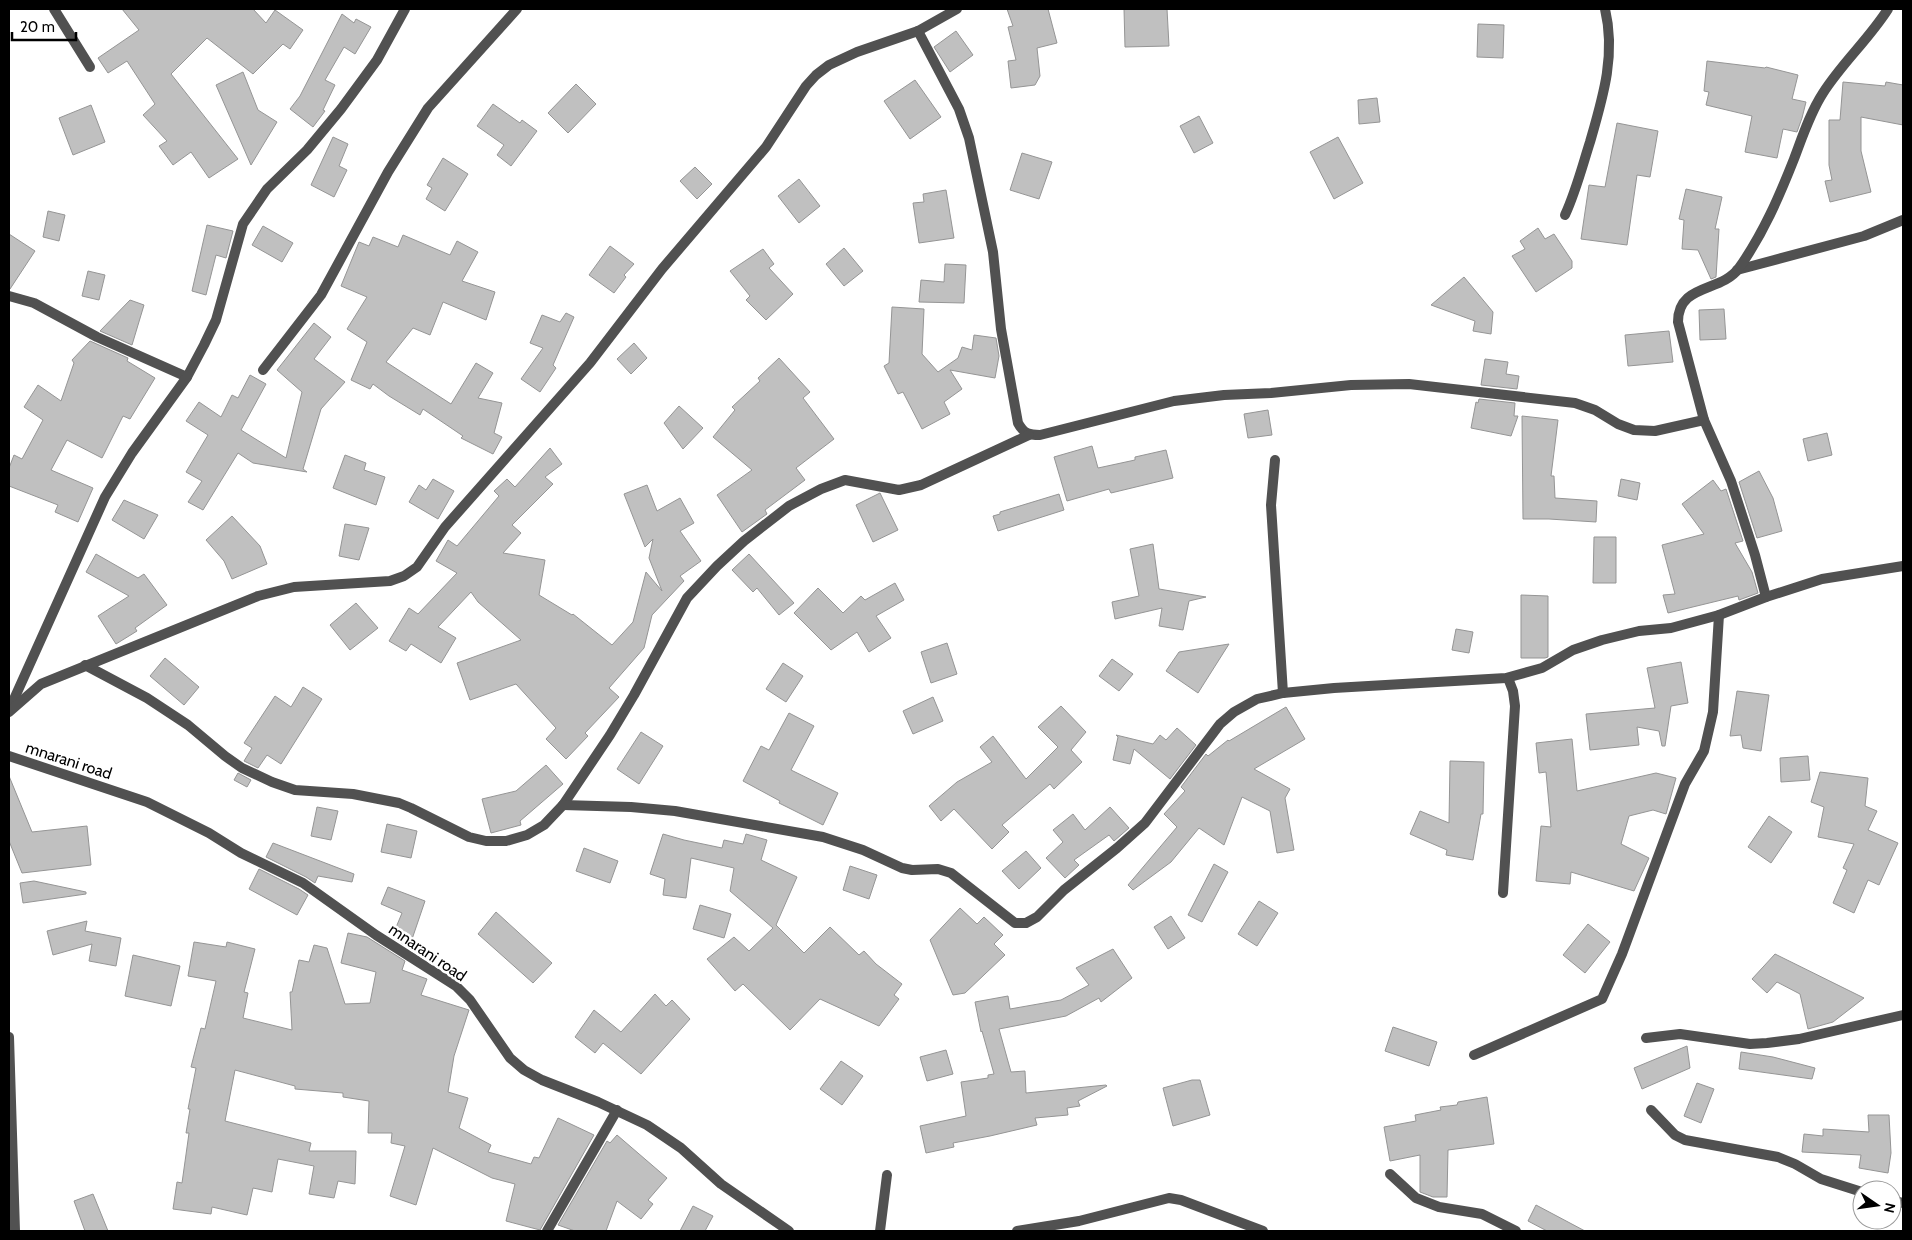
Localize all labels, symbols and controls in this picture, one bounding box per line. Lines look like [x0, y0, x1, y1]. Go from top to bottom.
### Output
scale bar [12, 10, 76, 42]
text: 20 m [20, 18, 55, 36]
street label: mnarani road [23, 738, 114, 783]
street label: mnarani road [385, 920, 470, 985]
north arrow [1852, 1180, 1902, 1230]
text: N [1880, 1201, 1900, 1215]

